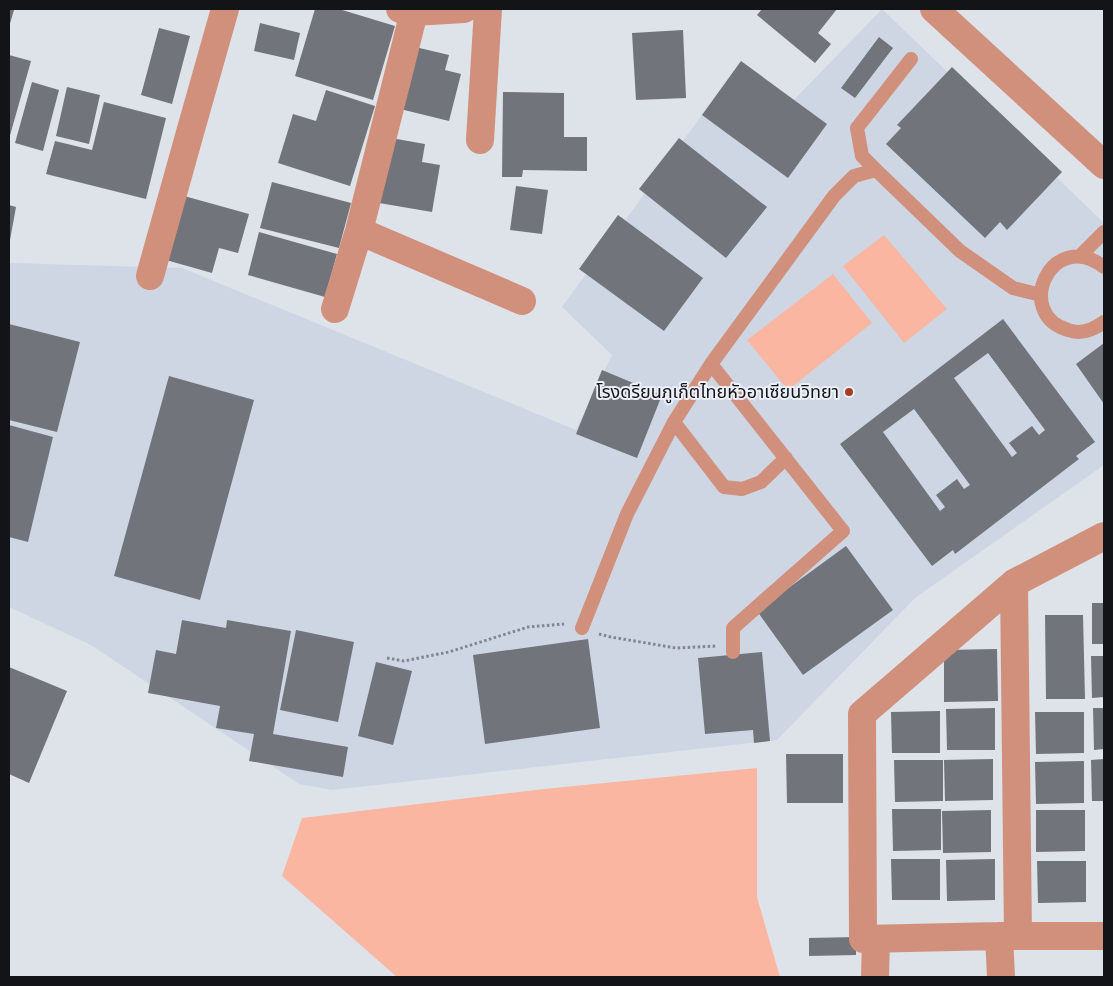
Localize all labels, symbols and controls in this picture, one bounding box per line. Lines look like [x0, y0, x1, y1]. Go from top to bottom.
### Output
place label: โรงดรียนภูเก็ตไทยหัวอาเซียนวิทยา [596, 383, 839, 404]
marker: โรงดรียนภูเก็ตไทยหัวอาเซียนวิทยา [843, 386, 855, 398]

